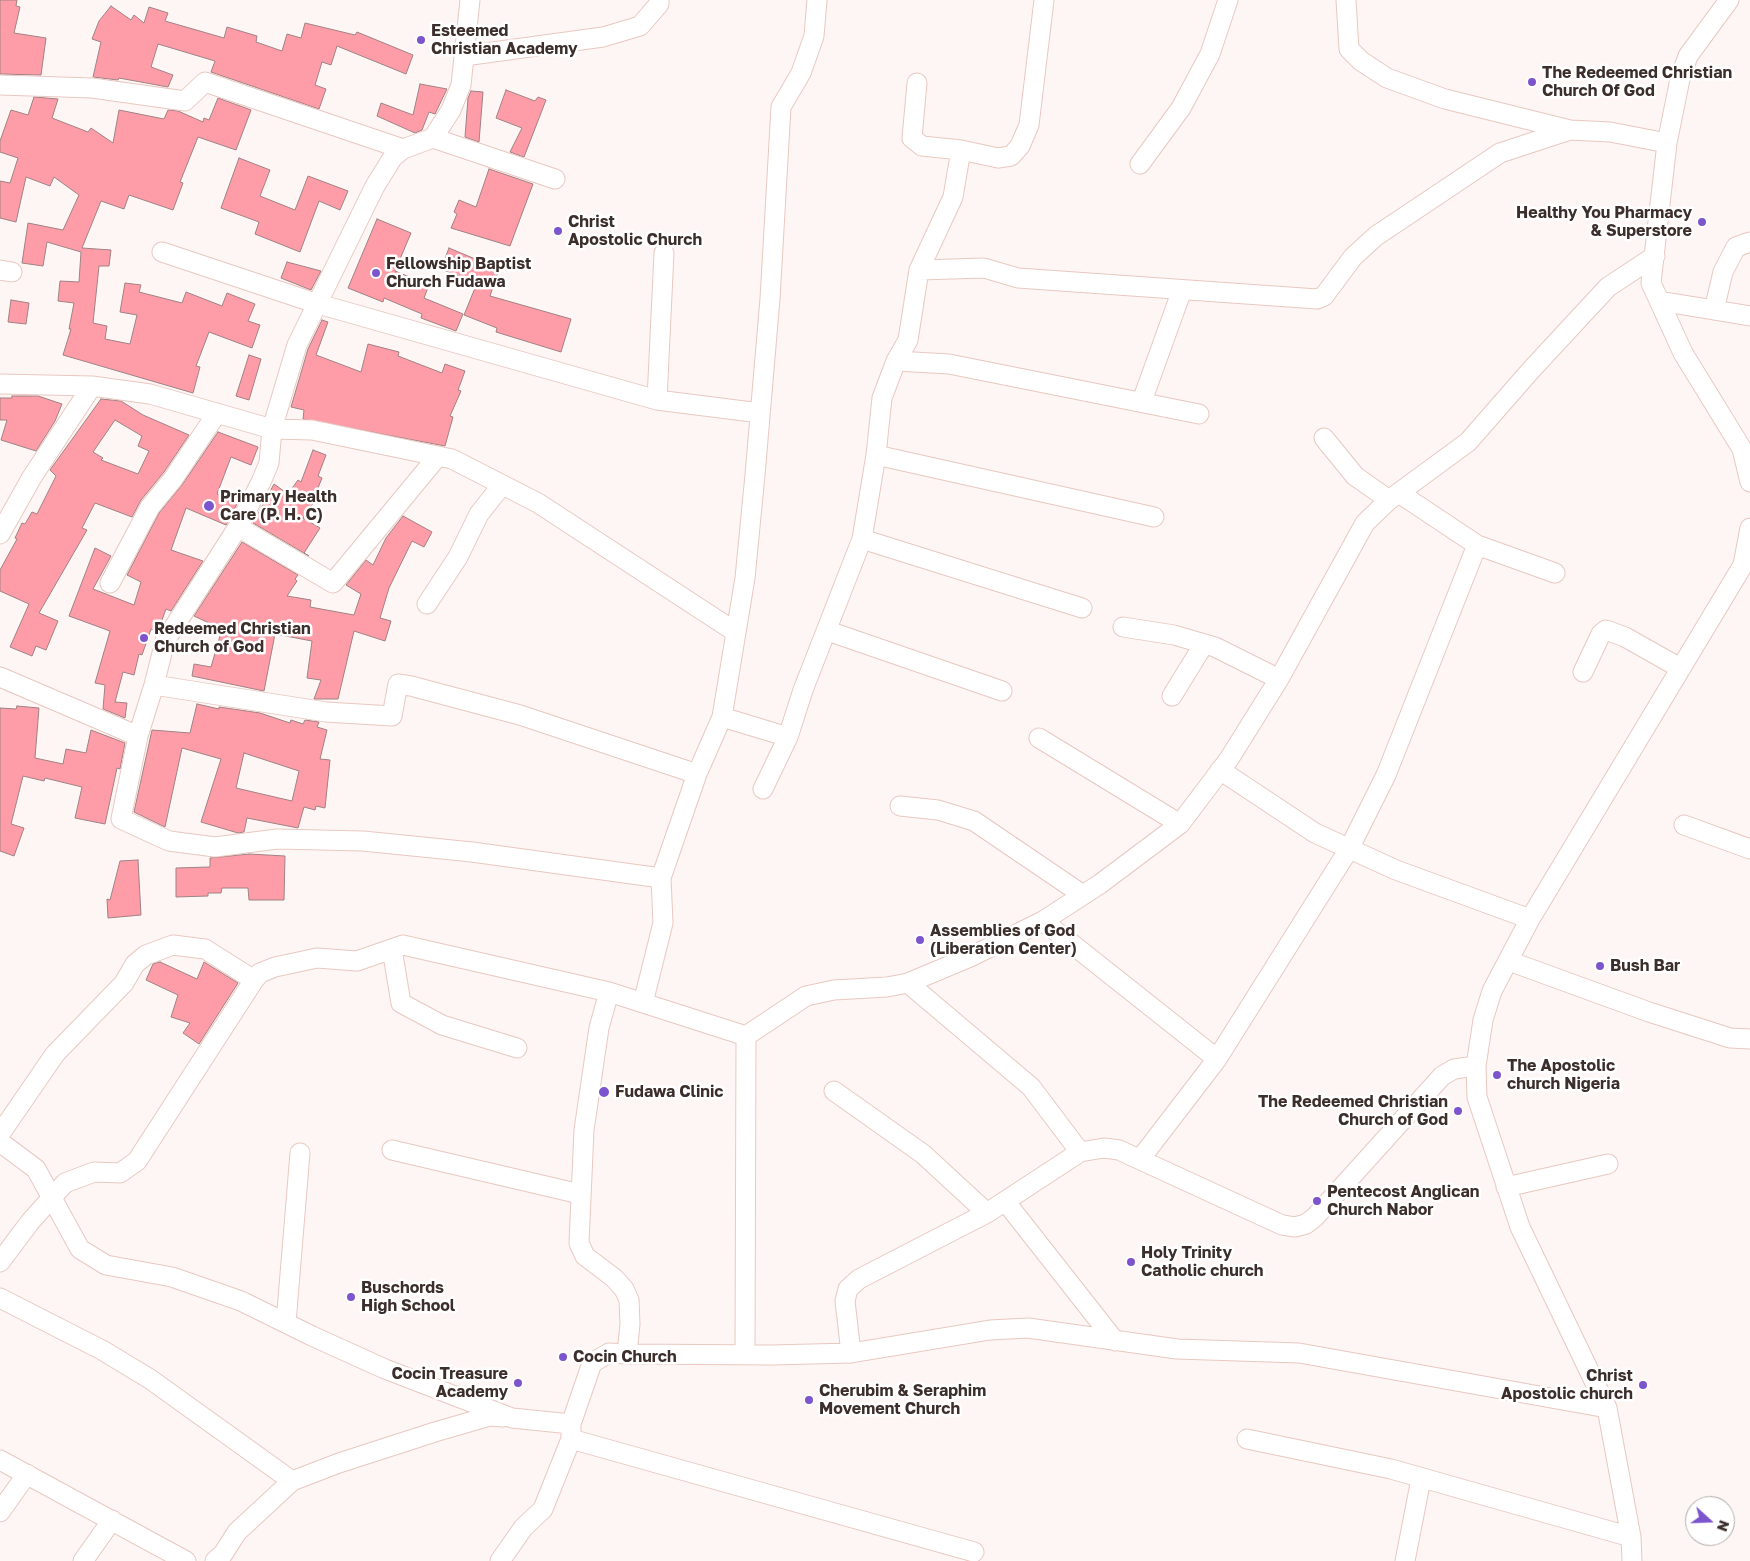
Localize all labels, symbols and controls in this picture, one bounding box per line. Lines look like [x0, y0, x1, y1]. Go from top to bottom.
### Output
place label: Esteemed Christian Academy [431, 21, 578, 59]
marker: Esteemed Christian Academy [415, 34, 427, 46]
place label: The Redeemed Christian Church Of God [1542, 63, 1732, 101]
marker: The Redeemed Christian Church Of God [1526, 76, 1538, 88]
place label: Healthy You Pharmacy & Superstore [1516, 203, 1692, 241]
place label: Christ Apostolic Church [568, 212, 702, 250]
marker: Healthy You Pharmacy & Superstore [1696, 216, 1708, 228]
marker: Christ Apostolic Church [552, 225, 564, 237]
place label: Fellowship Baptist Church Fudawa [386, 254, 531, 292]
marker: Fellowship Baptist Church Fudawa [370, 267, 382, 279]
place label: Primary Health Care (P. H. C) [220, 487, 337, 525]
marker: Primary Health Care (P. H. C) [202, 499, 216, 513]
place label: Redeemed Christian Church of God [154, 619, 311, 657]
marker: Redeemed Christian Church of God [138, 632, 150, 644]
place label: Assemblies of God (Liberation Center) [930, 921, 1077, 959]
marker: Assemblies of God (Liberation Center) [914, 934, 926, 946]
place label: Bush Bar [1610, 956, 1680, 976]
marker: Bush Bar [1594, 960, 1606, 972]
place label: The Apostolic church Nigeria [1507, 1056, 1620, 1094]
marker: The Apostolic church Nigeria [1491, 1069, 1503, 1081]
place label: Fudawa Clinic [615, 1082, 724, 1102]
marker: Fudawa Clinic [597, 1085, 611, 1099]
place label: The Redeemed Christian Church of God [1258, 1092, 1448, 1130]
marker: The Redeemed Christian Church of God [1452, 1105, 1464, 1117]
place label: Pentecost Anglican Church Nabor [1327, 1182, 1479, 1220]
marker: Pentecost Anglican Church Nabor [1311, 1195, 1323, 1207]
place label: Holy Trinity Catholic church [1141, 1243, 1264, 1281]
marker: Holy Trinity Catholic church [1125, 1256, 1137, 1268]
place label: Buschords High School [361, 1278, 455, 1316]
marker: Buschords High School [345, 1291, 357, 1303]
place label: Cocin Church [573, 1347, 677, 1367]
marker: Cocin Church [557, 1351, 569, 1363]
place label: Cocin Treasure Academy [391, 1364, 508, 1402]
place label: Christ Apostolic church [1501, 1366, 1633, 1404]
marker: Cocin Treasure Academy [512, 1377, 524, 1389]
marker: Christ Apostolic church [1637, 1379, 1649, 1391]
place label: Cherubim & Seraphim Movement Church [819, 1381, 986, 1419]
marker: Cherubim & Seraphim Movement Church [803, 1394, 815, 1406]
north arrow [1685, 1496, 1735, 1546]
text: N [1714, 1518, 1733, 1534]

